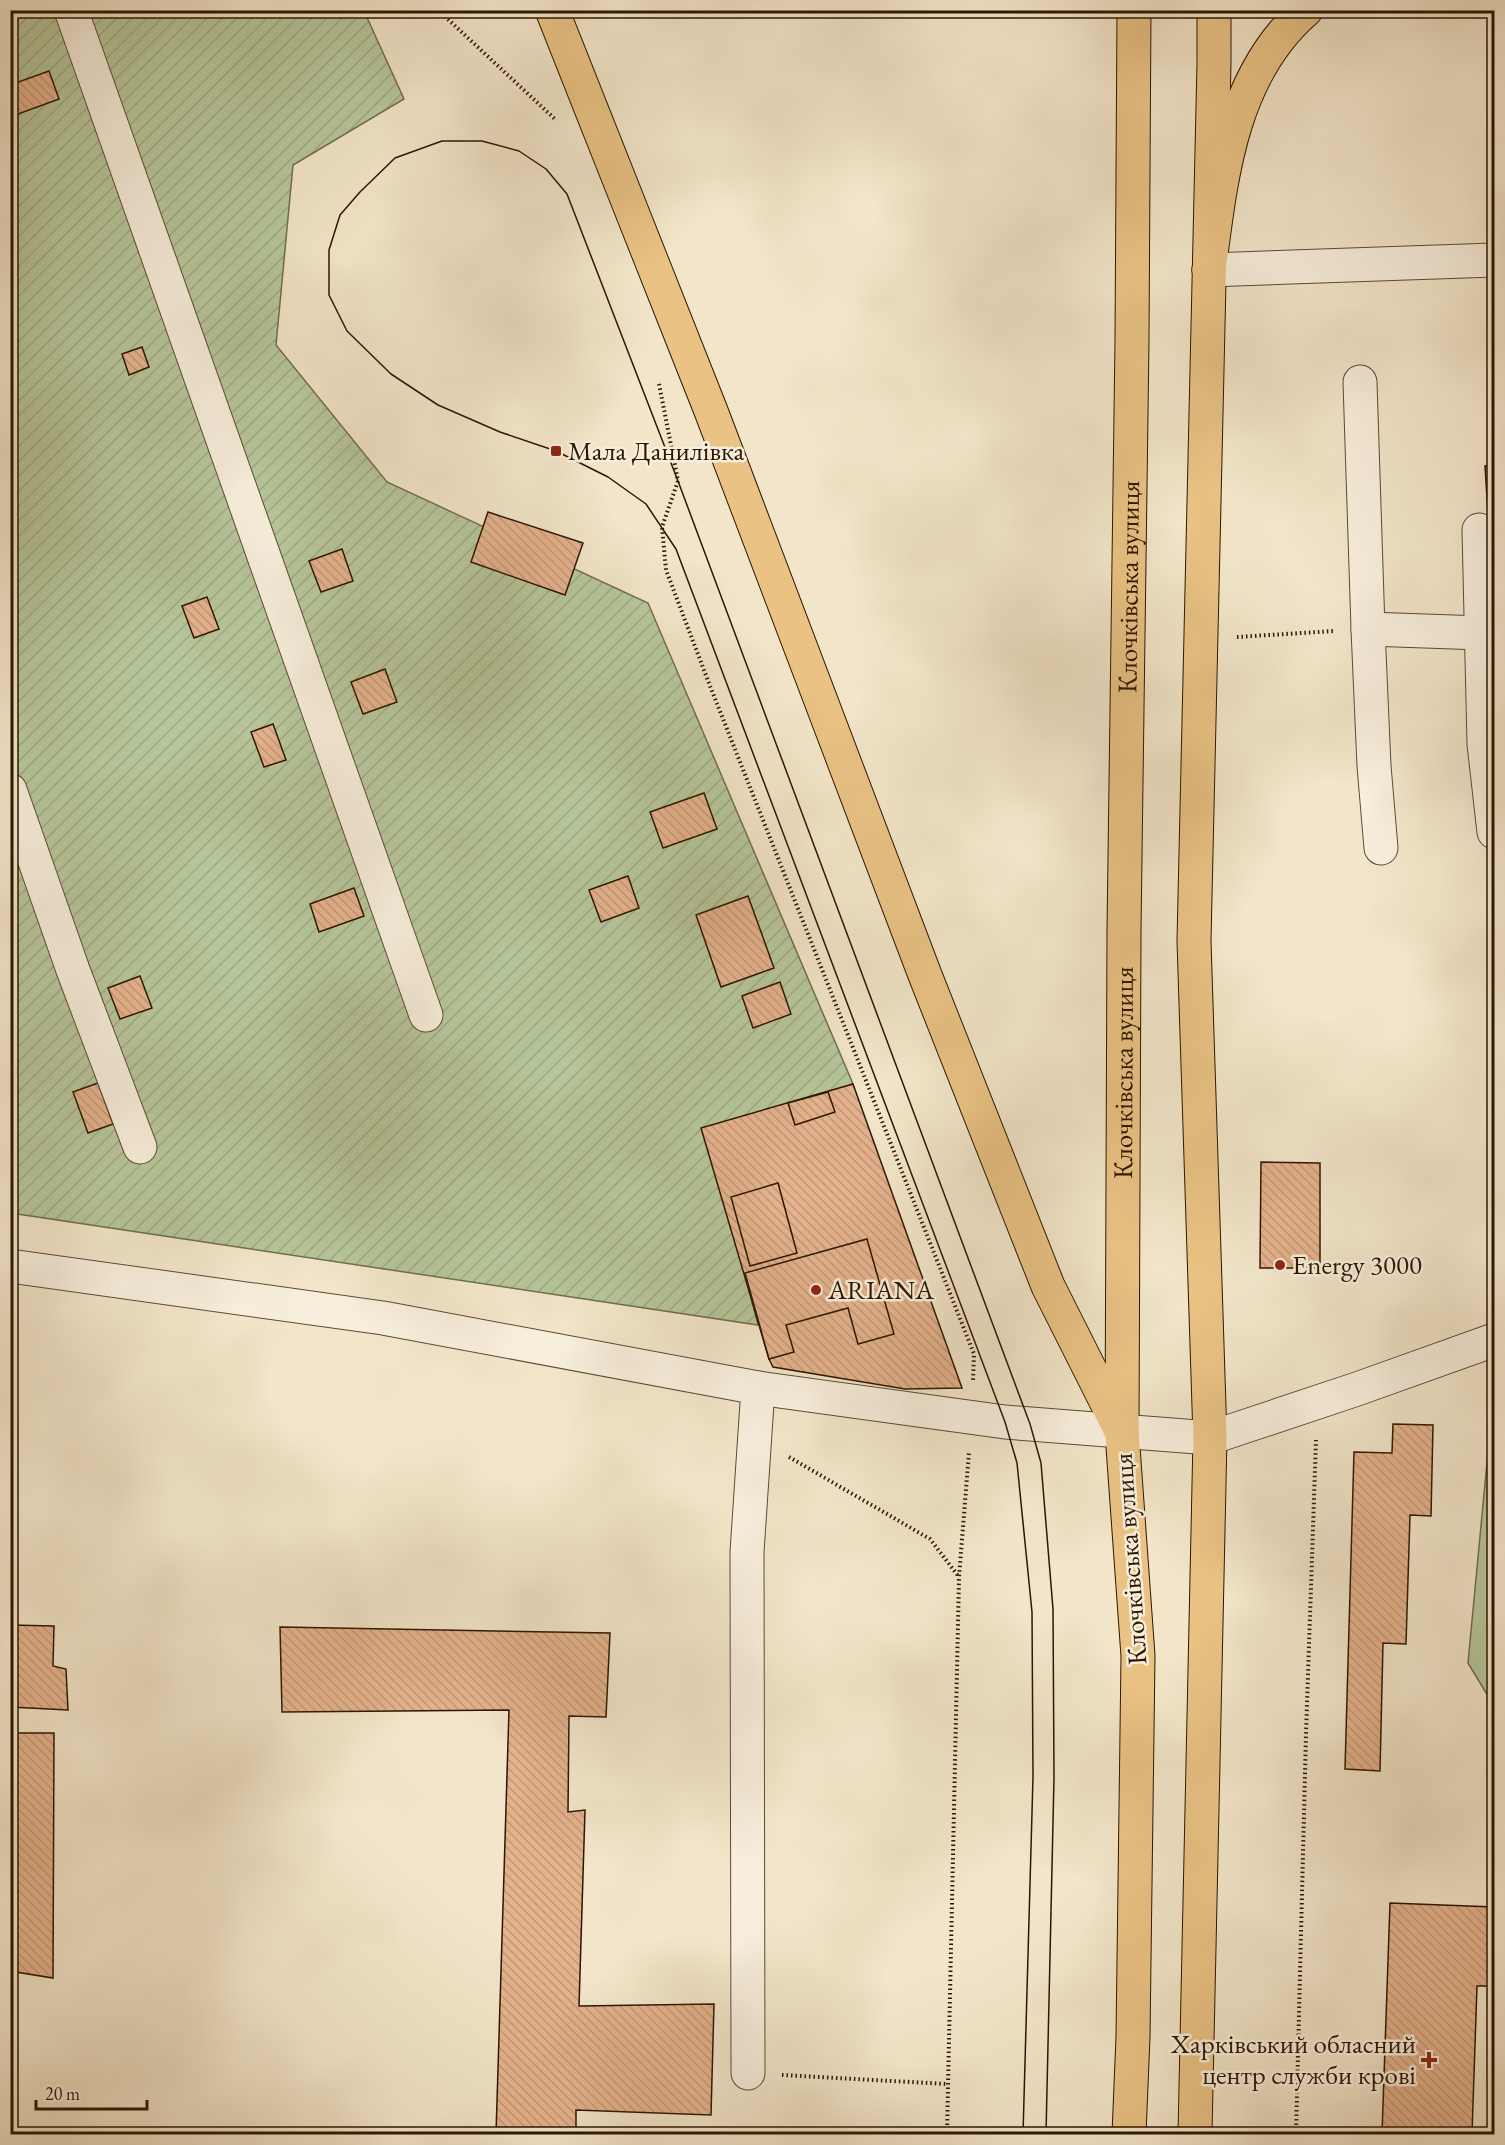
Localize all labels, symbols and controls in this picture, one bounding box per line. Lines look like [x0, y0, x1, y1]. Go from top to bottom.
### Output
place label: Мала Данилівка [568, 433, 744, 468]
marker: Мала Данилівка [549, 444, 563, 458]
street label: Клочківська вулиця [1109, 480, 1147, 693]
street label: Клочківська вулиця [1105, 966, 1141, 1179]
place label: Energy 3000 [1292, 1247, 1422, 1282]
marker: Energy 3000 [1273, 1258, 1287, 1272]
place label: ARIANA [827, 1272, 934, 1307]
marker: ARIANA [809, 1283, 823, 1297]
street label: Клочківська вулиця [1105, 1452, 1154, 1666]
place label: Харківський обласний центр служби крові [1170, 2026, 1416, 2092]
marker: Харківський обласний центр служби крові [1420, 2051, 1438, 2069]
scale bar [36, 2073, 147, 2111]
text: 20 m [45, 2082, 80, 2105]

